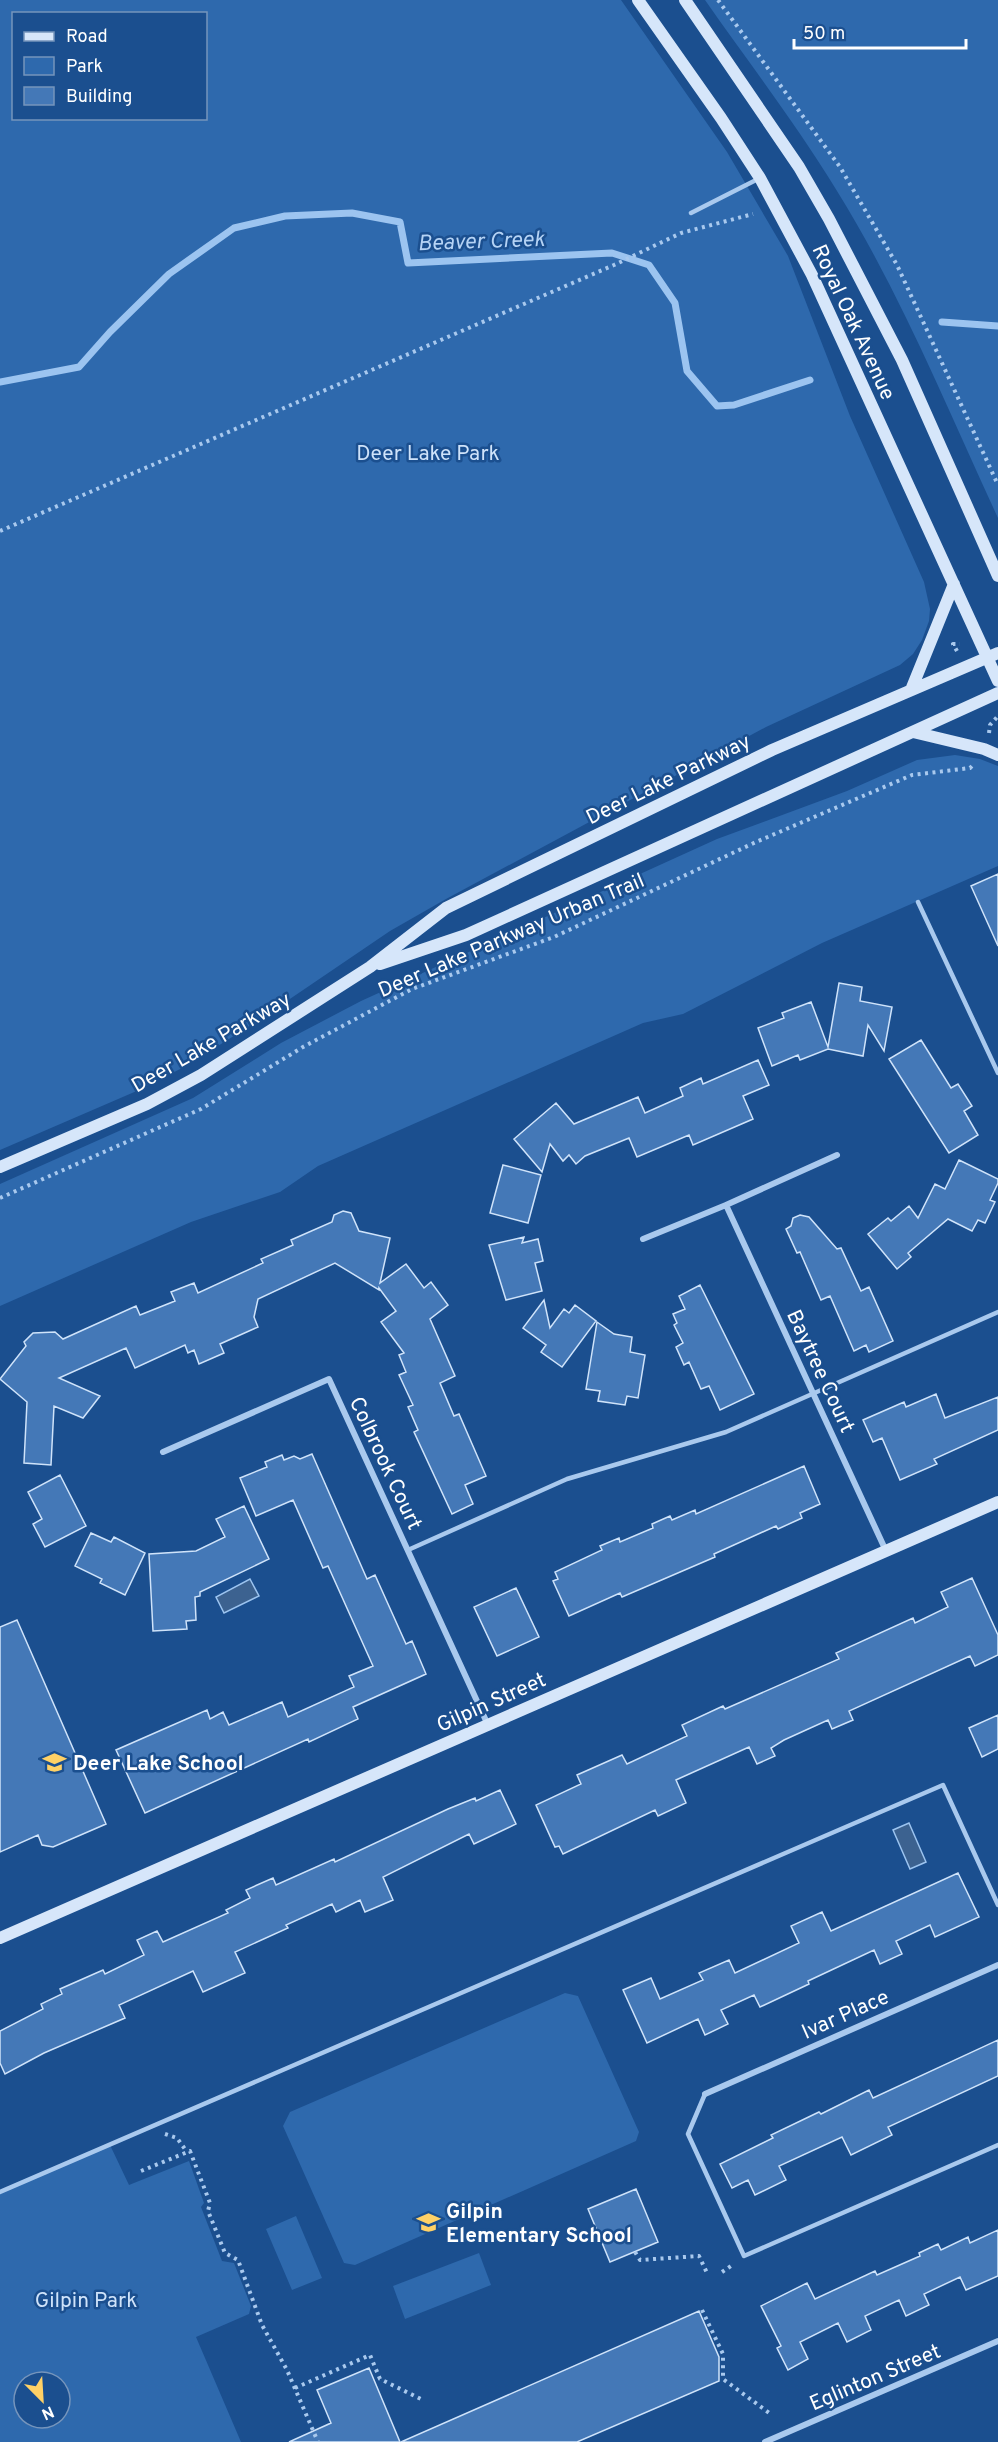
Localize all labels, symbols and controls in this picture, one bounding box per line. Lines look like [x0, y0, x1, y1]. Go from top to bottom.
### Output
legend [12, 12, 207, 120]
scale bar [794, 12, 966, 50]
text: 50 m [803, 23, 845, 46]
text: Road [66, 26, 108, 49]
text: Park [66, 56, 103, 79]
text: Building [66, 86, 132, 109]
water label: Beaver Creek [417, 227, 546, 258]
street label: Royal Oak Avenue [805, 240, 901, 405]
park label: Deer Lake Park [356, 441, 500, 468]
street label: Deer Lake Parkway [582, 729, 755, 832]
street label: Deer Lake Parkway Urban Trail [374, 868, 649, 1005]
street label: Deer Lake Parkway [127, 987, 296, 1100]
street label: Baytree Court [779, 1306, 860, 1437]
street label: Colbrook Court [342, 1393, 427, 1535]
street label: Gilpin Street [433, 1667, 551, 1740]
school or university icon: Deer Lake School [42, 1750, 68, 1776]
place label: Deer Lake School [73, 1751, 244, 1778]
street label: Ivar Place [798, 1984, 893, 2047]
place label: Gilpin Elementary School [446, 2199, 632, 2250]
school or university icon: Gilpin Elementary School [415, 2210, 441, 2236]
park label: Gilpin Park [35, 2288, 137, 2315]
street label: Eglinton Street [806, 2339, 945, 2418]
north arrow [12, 2370, 72, 2430]
text: N [38, 2400, 57, 2423]

